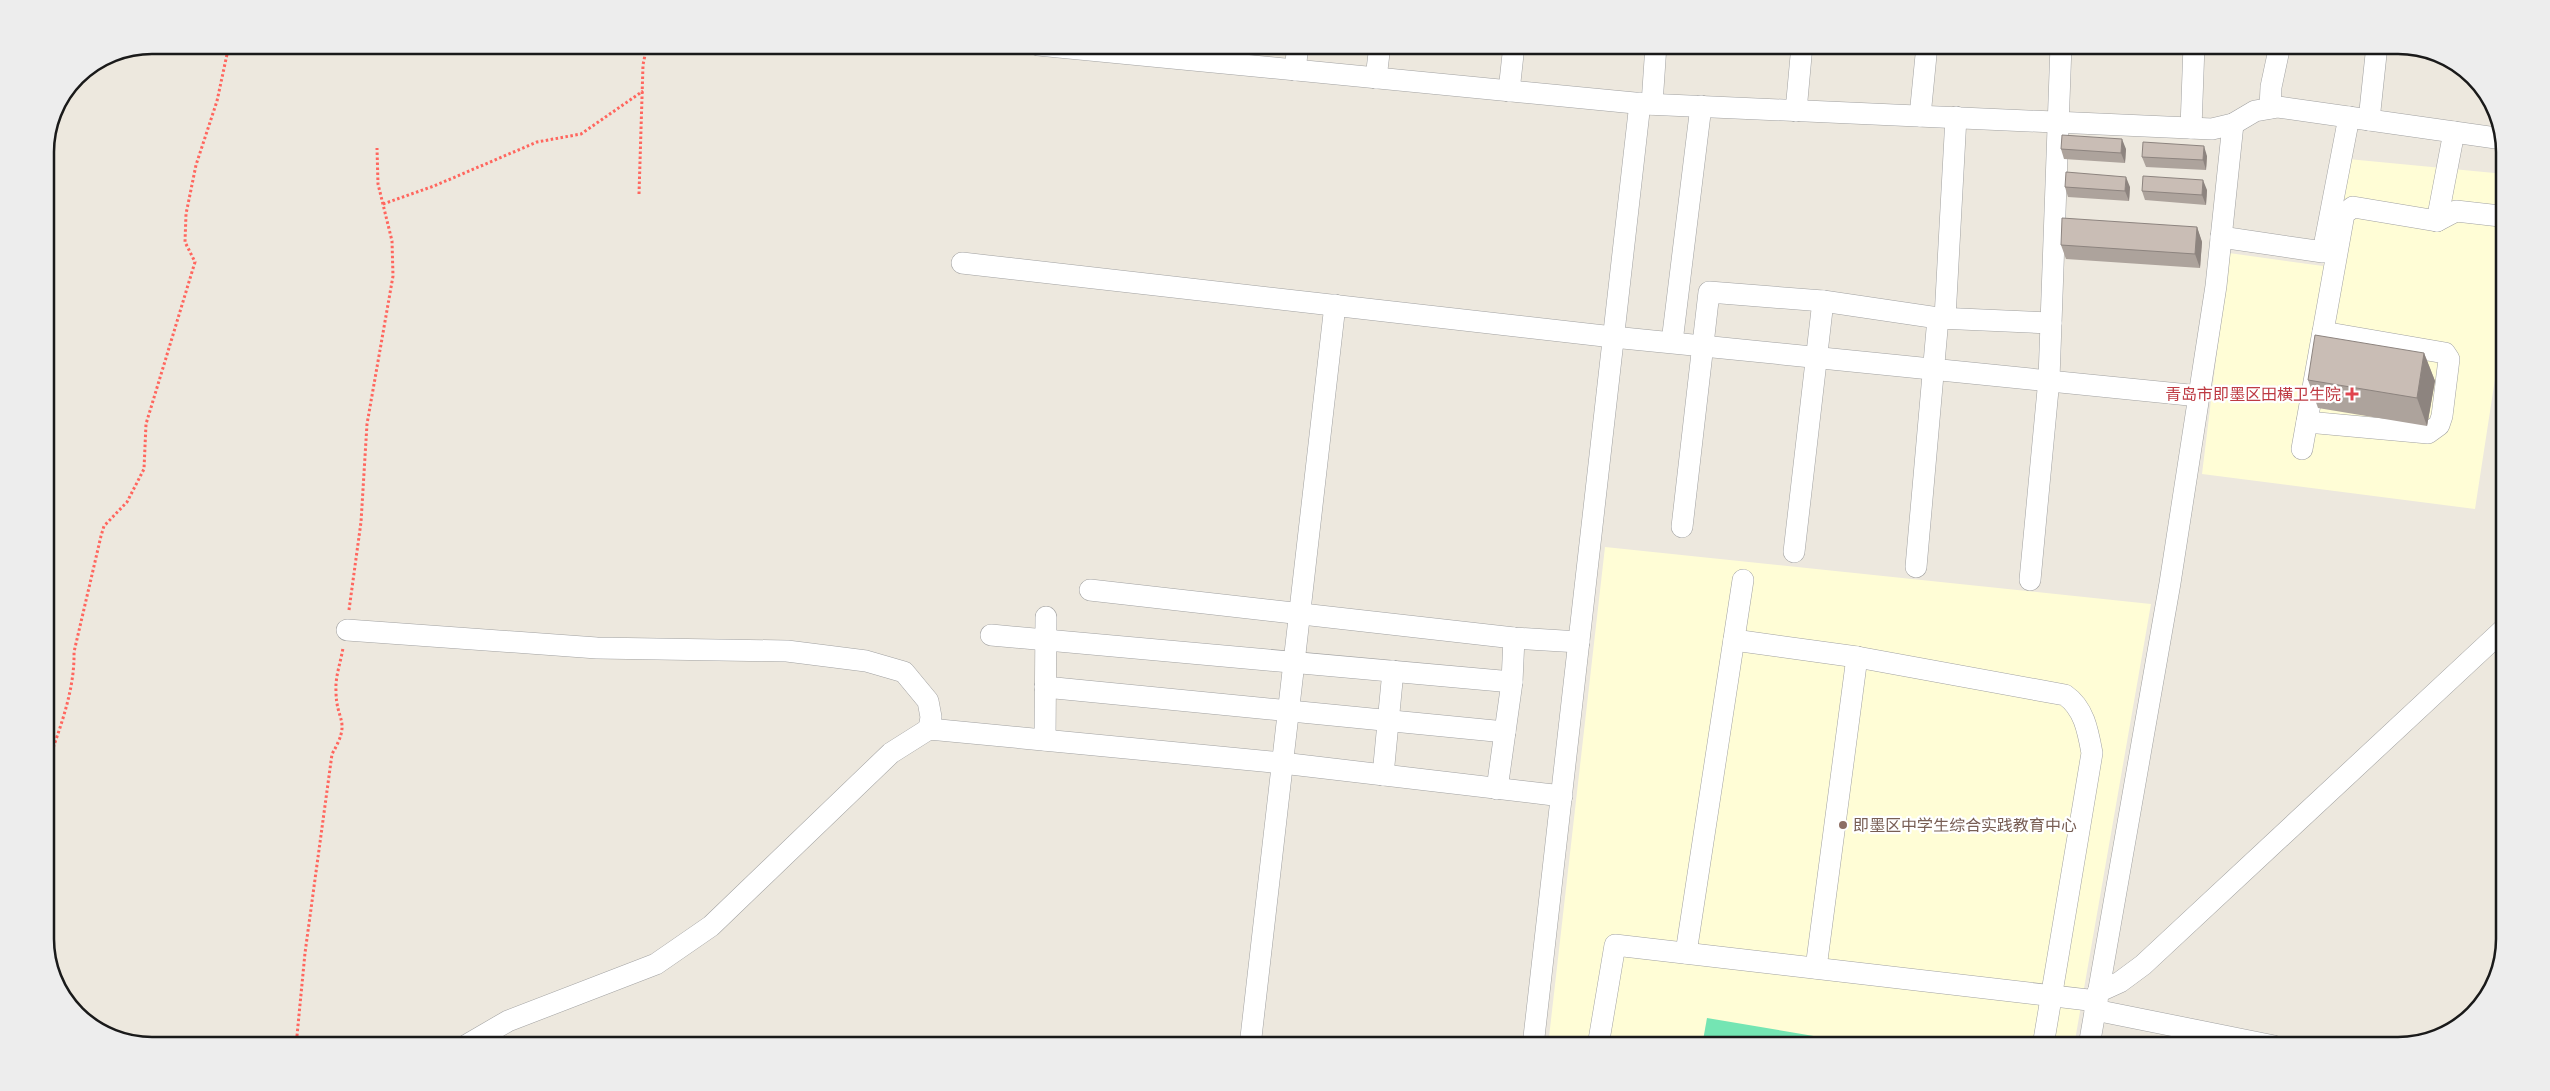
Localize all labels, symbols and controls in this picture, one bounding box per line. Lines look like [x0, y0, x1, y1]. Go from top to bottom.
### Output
place label: 青岛市即墨区田横卫生院 [2165, 386, 2341, 403]
marker: 青岛市即墨区田横卫生院 [2345, 387, 2359, 401]
place label: 即墨区中学生综合实践教育中心 [1853, 817, 2077, 834]
marker: 即墨区中学生综合实践教育中心 [1837, 819, 1849, 831]

